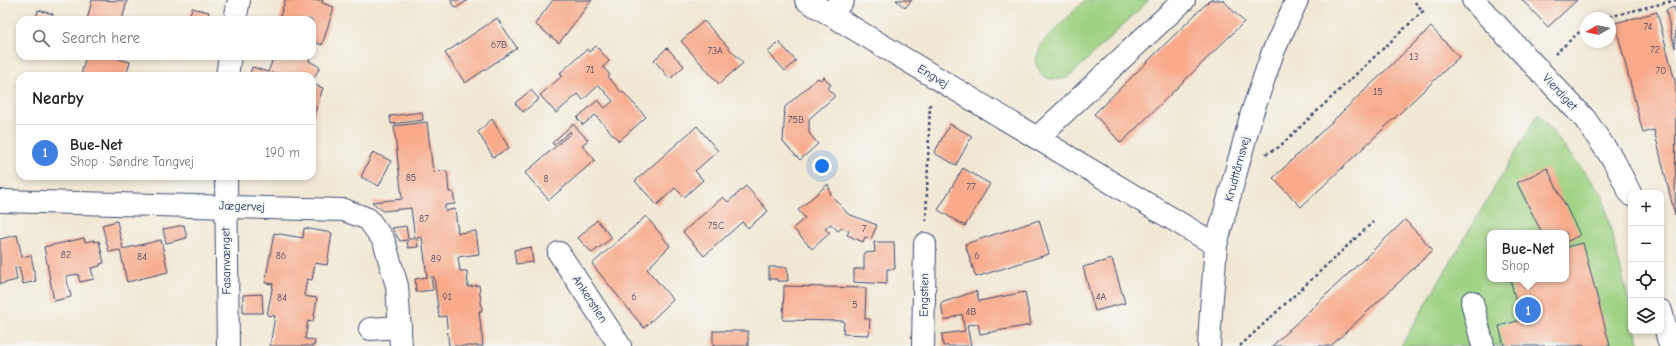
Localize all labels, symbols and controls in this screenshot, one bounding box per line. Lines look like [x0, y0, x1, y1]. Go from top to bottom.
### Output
north arrow [1580, 12, 1616, 48]
search box [16, 16, 316, 60]
house number: 74 [1644, 21, 1653, 33]
icon: search [30, 27, 52, 49]
text: Search here [62, 29, 140, 47]
house number: 67B [491, 39, 507, 51]
house number: 72 [1650, 44, 1660, 56]
house number: 73A [707, 45, 723, 57]
house number: 13 [1409, 51, 1419, 63]
street label: Engvej [915, 61, 951, 91]
house number: 71 [586, 64, 594, 76]
house number: 70 [1656, 65, 1666, 77]
street label: Vierdiget [1540, 71, 1581, 113]
house number: 15 [1373, 86, 1383, 98]
text: Nearby [32, 89, 83, 108]
house number: 75B [788, 114, 804, 126]
street label: Krudttårnsvej [1222, 135, 1252, 203]
text: Bue-Net [70, 136, 123, 154]
text: 1 [42, 145, 48, 160]
text: 190 m [265, 145, 300, 160]
text: Shop · Søndre Tangvej [70, 154, 194, 169]
your location [812, 156, 832, 176]
house number: 85 [406, 172, 416, 184]
house number: 8 [543, 173, 549, 185]
house number: 77 [966, 181, 976, 193]
map controls [1628, 190, 1664, 334]
button: + [1628, 190, 1664, 226]
street label: Jægervej [219, 198, 265, 214]
house number: 87 [419, 213, 429, 225]
house number: 75C [708, 220, 724, 232]
house number: 7 [862, 223, 867, 235]
button: − [1628, 226, 1664, 262]
street label: Fasanvænget [218, 227, 234, 295]
popup [1487, 230, 1569, 282]
text: Bue-Net [1502, 240, 1554, 258]
house number: 82 [61, 249, 71, 261]
house number: 86 [276, 250, 286, 262]
house number: 6 [974, 250, 980, 262]
house number: 84 [137, 251, 147, 263]
house number: 89 [431, 253, 441, 265]
text: Shop [1502, 258, 1530, 273]
button: locate [1628, 262, 1664, 298]
street label: Ankerstien [569, 273, 611, 325]
street label: Engstien [917, 273, 931, 317]
house number: 91 [442, 291, 452, 303]
house number: 6 [631, 291, 637, 303]
house number: 4A [1096, 291, 1107, 303]
house number: 84 [277, 292, 287, 304]
pin: 1 [1515, 295, 1541, 325]
button: layers [1628, 298, 1664, 334]
house number: 5 [852, 299, 858, 311]
house number: 4B [965, 306, 977, 318]

